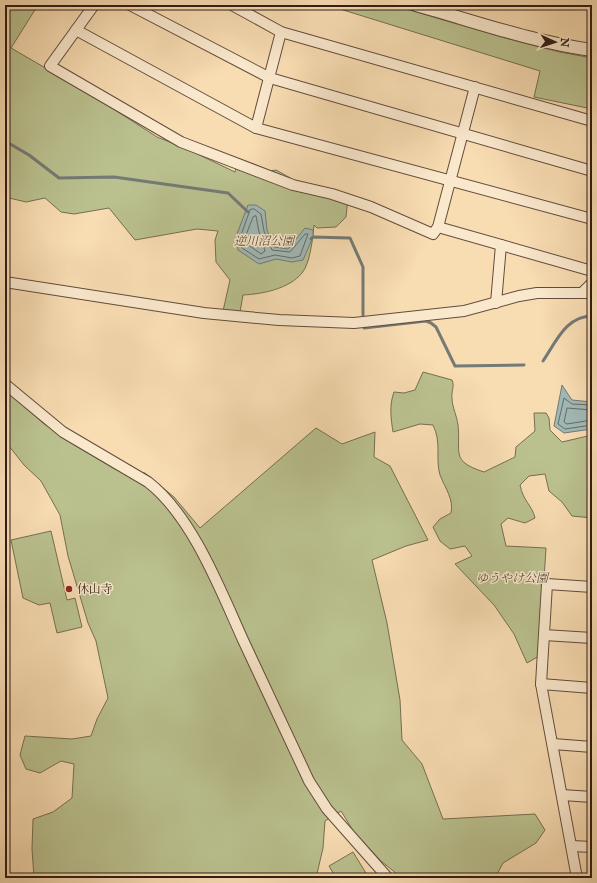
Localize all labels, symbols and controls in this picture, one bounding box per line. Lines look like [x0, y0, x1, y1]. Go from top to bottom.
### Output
north arrow [535, 22, 575, 62]
text: N [557, 36, 571, 48]
park label: 逆川沼公園 [234, 234, 296, 249]
park label: ゆうやけ公園 [476, 571, 550, 586]
place label: 休山寺 [77, 582, 113, 597]
marker: 休山寺 [64, 584, 74, 594]

